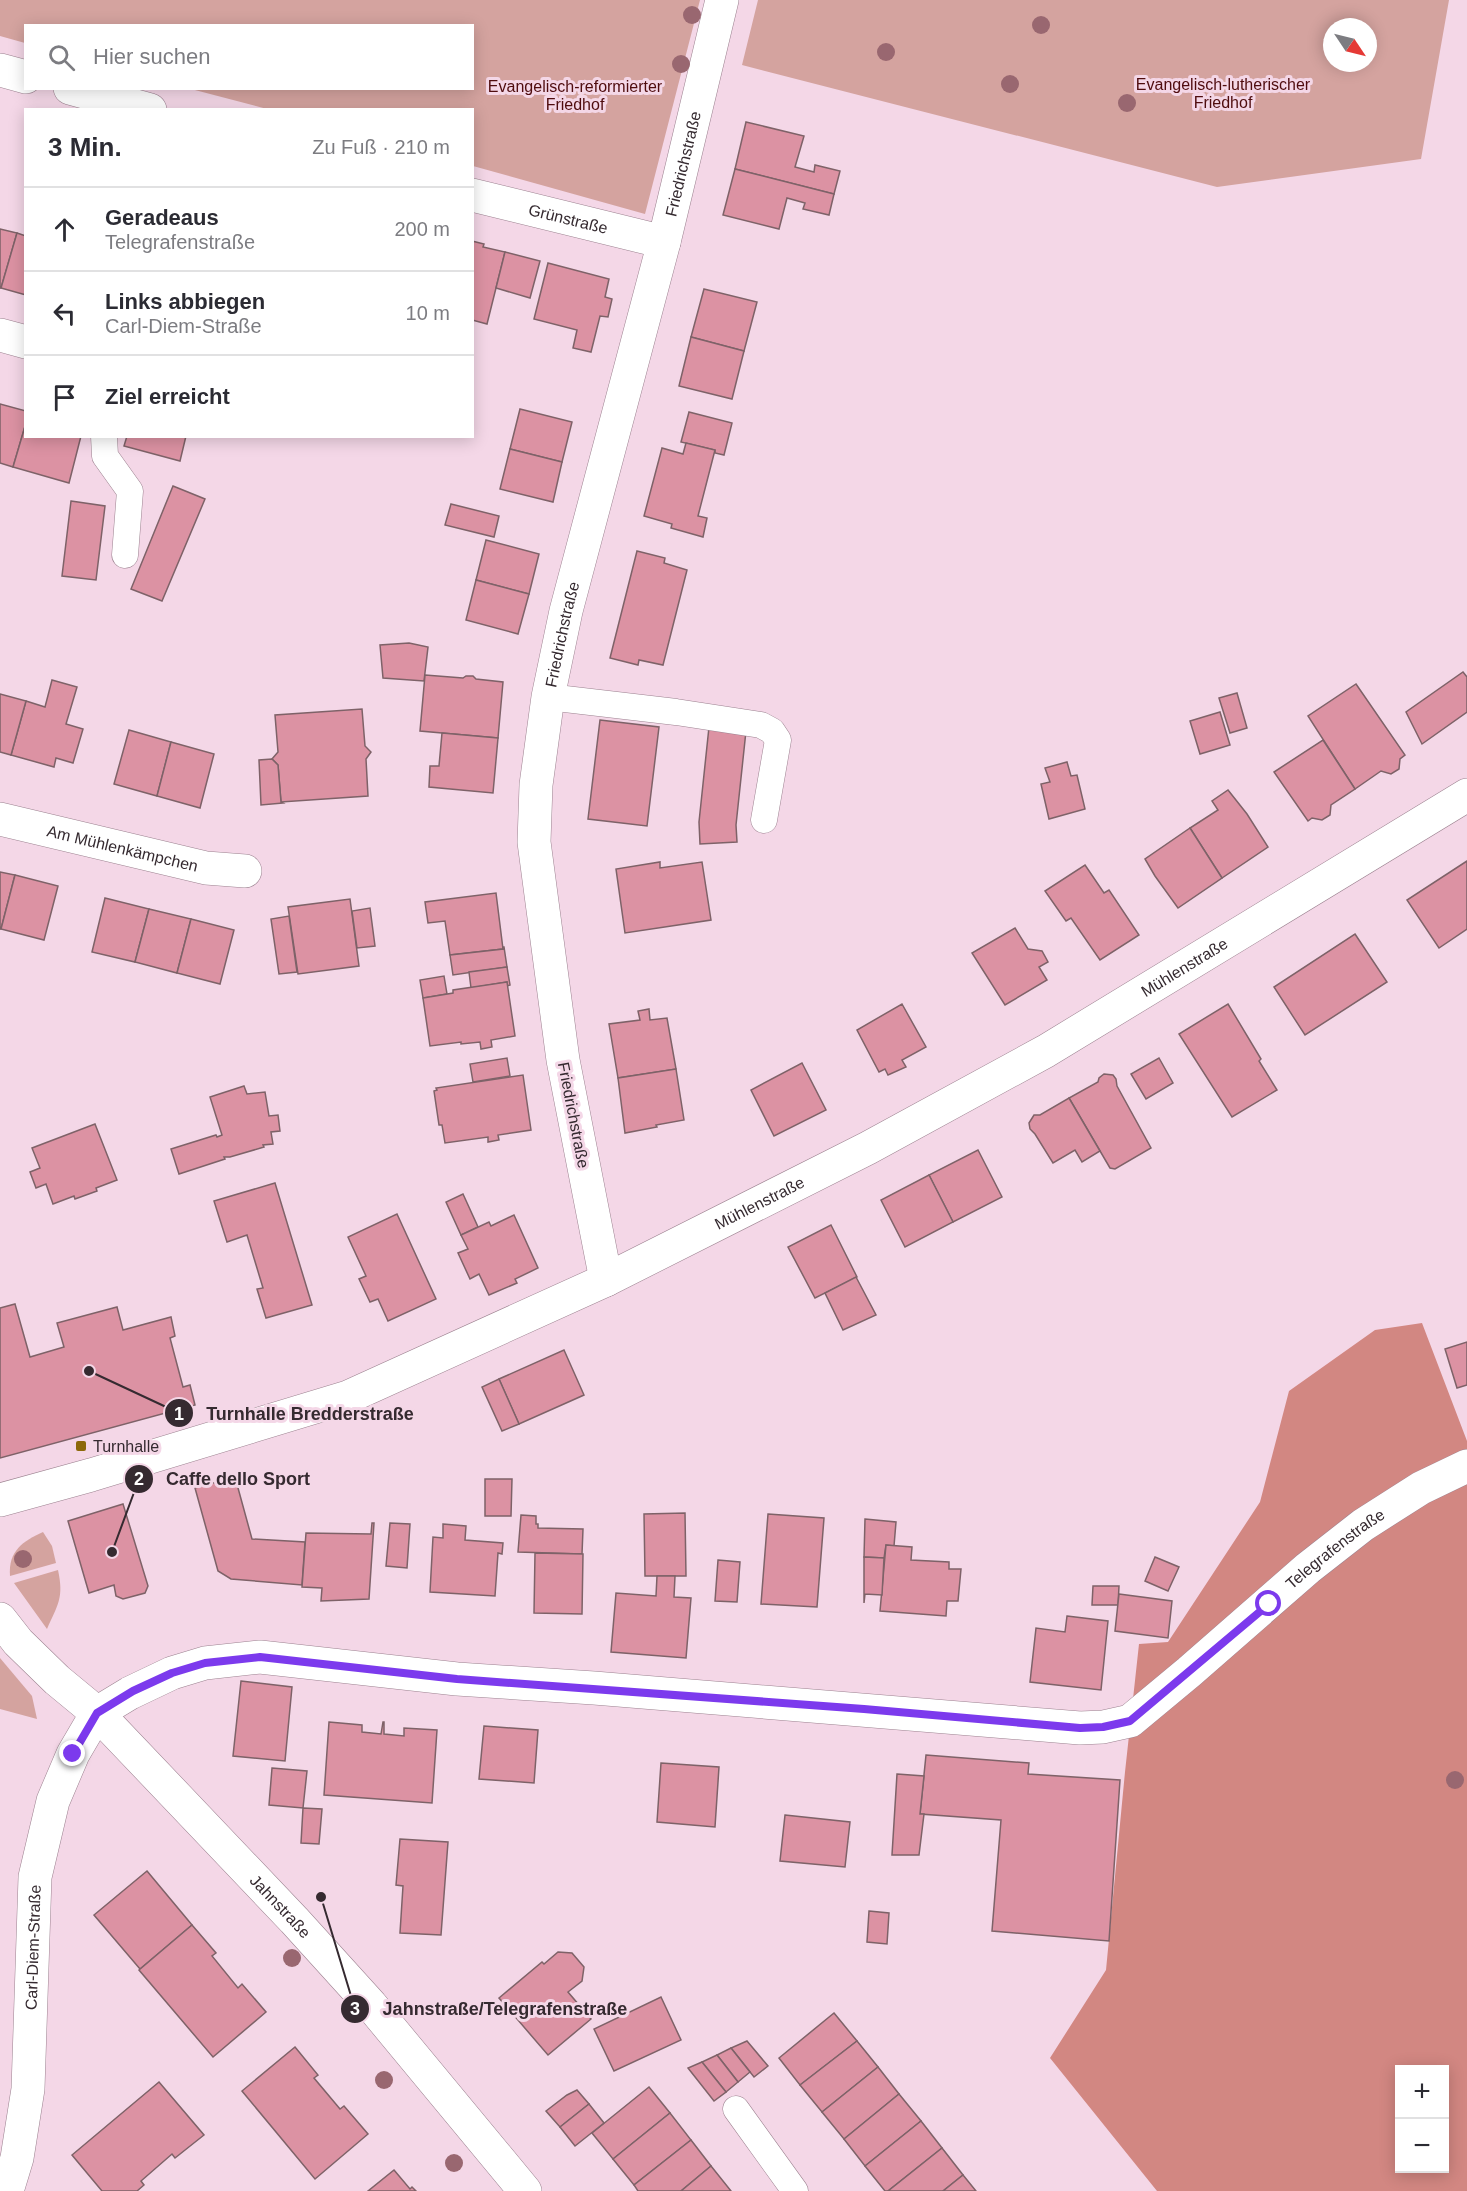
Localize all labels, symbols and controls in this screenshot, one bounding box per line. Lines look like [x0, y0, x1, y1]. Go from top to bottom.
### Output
north arrow [1323, 18, 1377, 72]
search box [24, 24, 474, 90]
icon: search [45, 41, 78, 74]
text: Hier suchen [93, 44, 210, 69]
park label: Evangelisch-lutherischer Friedhof [1136, 76, 1311, 111]
park label: Evangelisch-reformierter Friedhof [488, 78, 663, 113]
street label: Friedrichstraße [662, 110, 704, 218]
text: 3 Min. [48, 132, 122, 162]
text: Zu Fuß · 210 m [312, 136, 450, 158]
street label: Grünstraße [527, 201, 609, 237]
text: Geradeaus [105, 205, 219, 230]
icon: ahead [48, 213, 81, 246]
text: 200 m [394, 218, 450, 240]
text: Telegrafenstraße [105, 231, 255, 253]
text: Links abbiegen [105, 289, 265, 314]
icon: left [48, 297, 81, 330]
text: 10 m [406, 302, 450, 324]
text: Carl-Diem-Straße [105, 315, 262, 337]
icon: arrive [48, 381, 81, 414]
text: Ziel erreicht [105, 384, 230, 409]
street label: Friedrichstraße [542, 580, 582, 689]
street label: Am Mühlenkämpchen [45, 822, 200, 875]
street label: Mühlenstraße [1138, 935, 1231, 1000]
street label: Friedrichstraße [555, 1061, 592, 1170]
street label: Mühlenstraße [712, 1174, 807, 1233]
callout: Turnhalle Bredderstraße [164, 1395, 426, 1431]
text: 1 [174, 1404, 184, 1424]
text: Turnhalle Bredderstraße [206, 1404, 414, 1424]
place label: Turnhalle [93, 1438, 159, 1455]
marker: Turnhalle [74, 1439, 88, 1453]
callout: Caffe dello Sport [124, 1461, 322, 1497]
text: 2 [134, 1469, 144, 1489]
text: Caffe dello Sport [166, 1469, 310, 1489]
street label: Telegrafenstraße [1283, 1506, 1388, 1592]
route start [1255, 1590, 1281, 1616]
route end [59, 1740, 85, 1766]
street label: Jahnstraße [247, 1872, 314, 1942]
street label: Carl-Diem-Straße [23, 1884, 44, 2010]
callout: Jahnstraße/Telegrafenstraße [340, 1991, 639, 2027]
text: 3 [350, 1999, 360, 2019]
text: Jahnstraße/Telegrafenstraße [383, 1999, 627, 2019]
map controls [1395, 2065, 1449, 2173]
button: + [1395, 2065, 1449, 2119]
button: − [1395, 2119, 1449, 2173]

